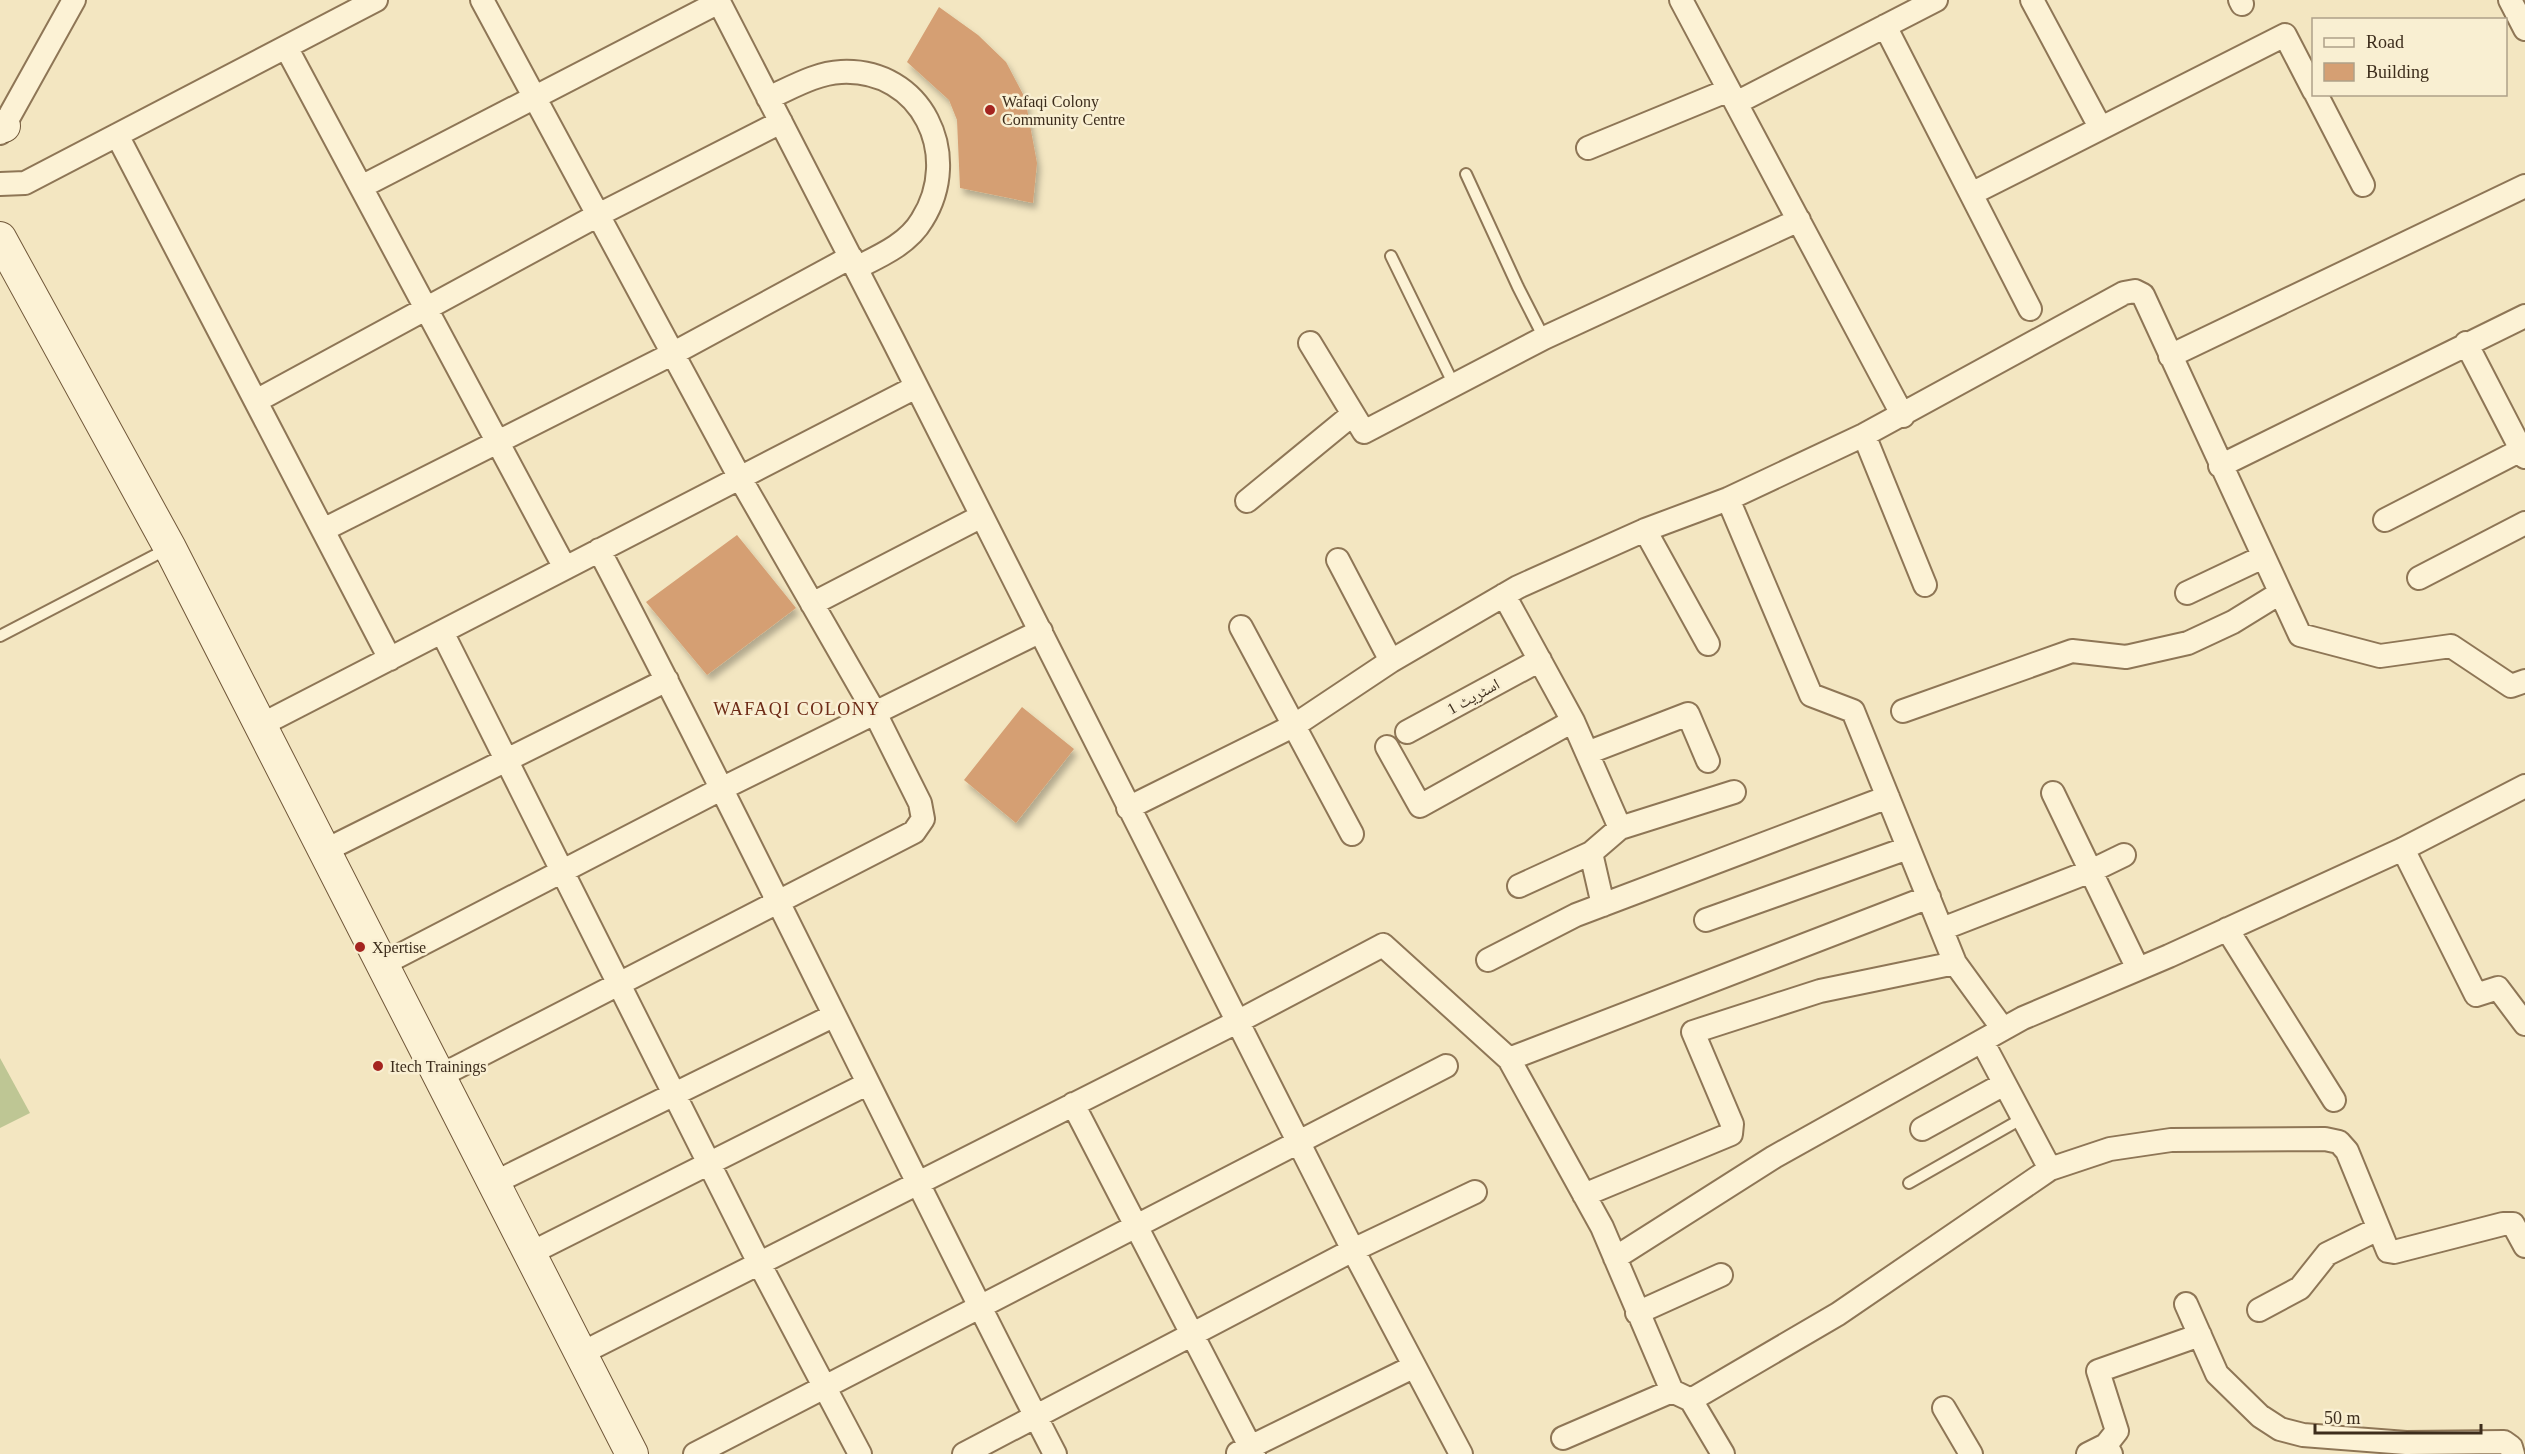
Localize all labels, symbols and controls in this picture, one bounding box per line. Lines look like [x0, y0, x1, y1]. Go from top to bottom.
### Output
legend [2312, 18, 2507, 96]
text: Road [2366, 32, 2404, 52]
text: Building [2366, 62, 2429, 82]
place label: Wafaqi Colony Community Centre [1002, 93, 1125, 129]
marker: Wafaqi Colony Community Centre [983, 103, 997, 117]
street label: اسٹریٹ 1 [1444, 675, 1503, 719]
district label: WAFAQI COLONY [713, 699, 881, 719]
place label: Xpertise [372, 939, 426, 957]
marker: Xpertise [353, 940, 367, 954]
place label: Itech Trainings [390, 1058, 486, 1076]
marker: Itech Trainings [371, 1059, 385, 1073]
scale bar [2315, 1397, 2482, 1435]
text: 50 m [2324, 1408, 2361, 1428]

